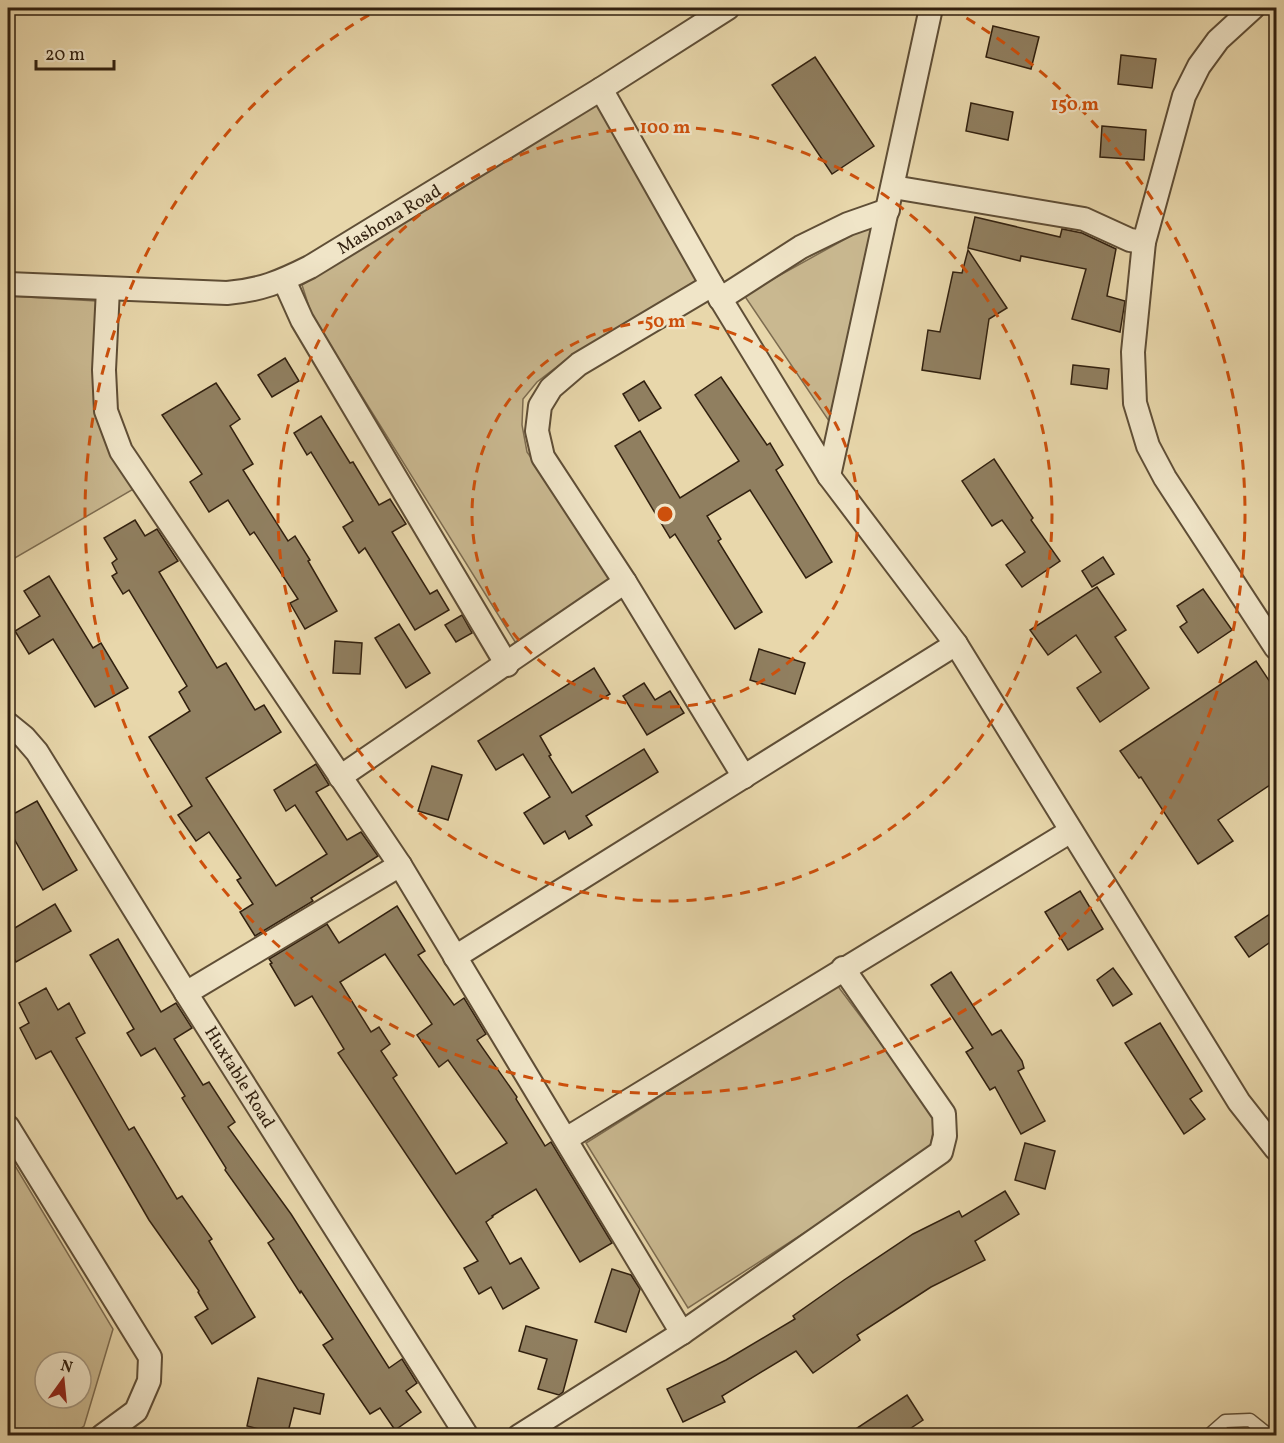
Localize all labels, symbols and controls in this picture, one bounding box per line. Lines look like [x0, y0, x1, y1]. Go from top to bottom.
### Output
scale bar [36, 33, 114, 71]
text: 20 m [45, 43, 85, 68]
text: 150 m [1051, 93, 1099, 118]
text: 100 m [640, 116, 690, 141]
street label: Mashona Road [333, 179, 447, 261]
text: 50 m [645, 310, 685, 335]
centre of rings [655, 504, 675, 524]
street label: Huxtable Road [197, 1022, 280, 1134]
north arrow [33, 1350, 93, 1410]
text: N [58, 1355, 75, 1380]

